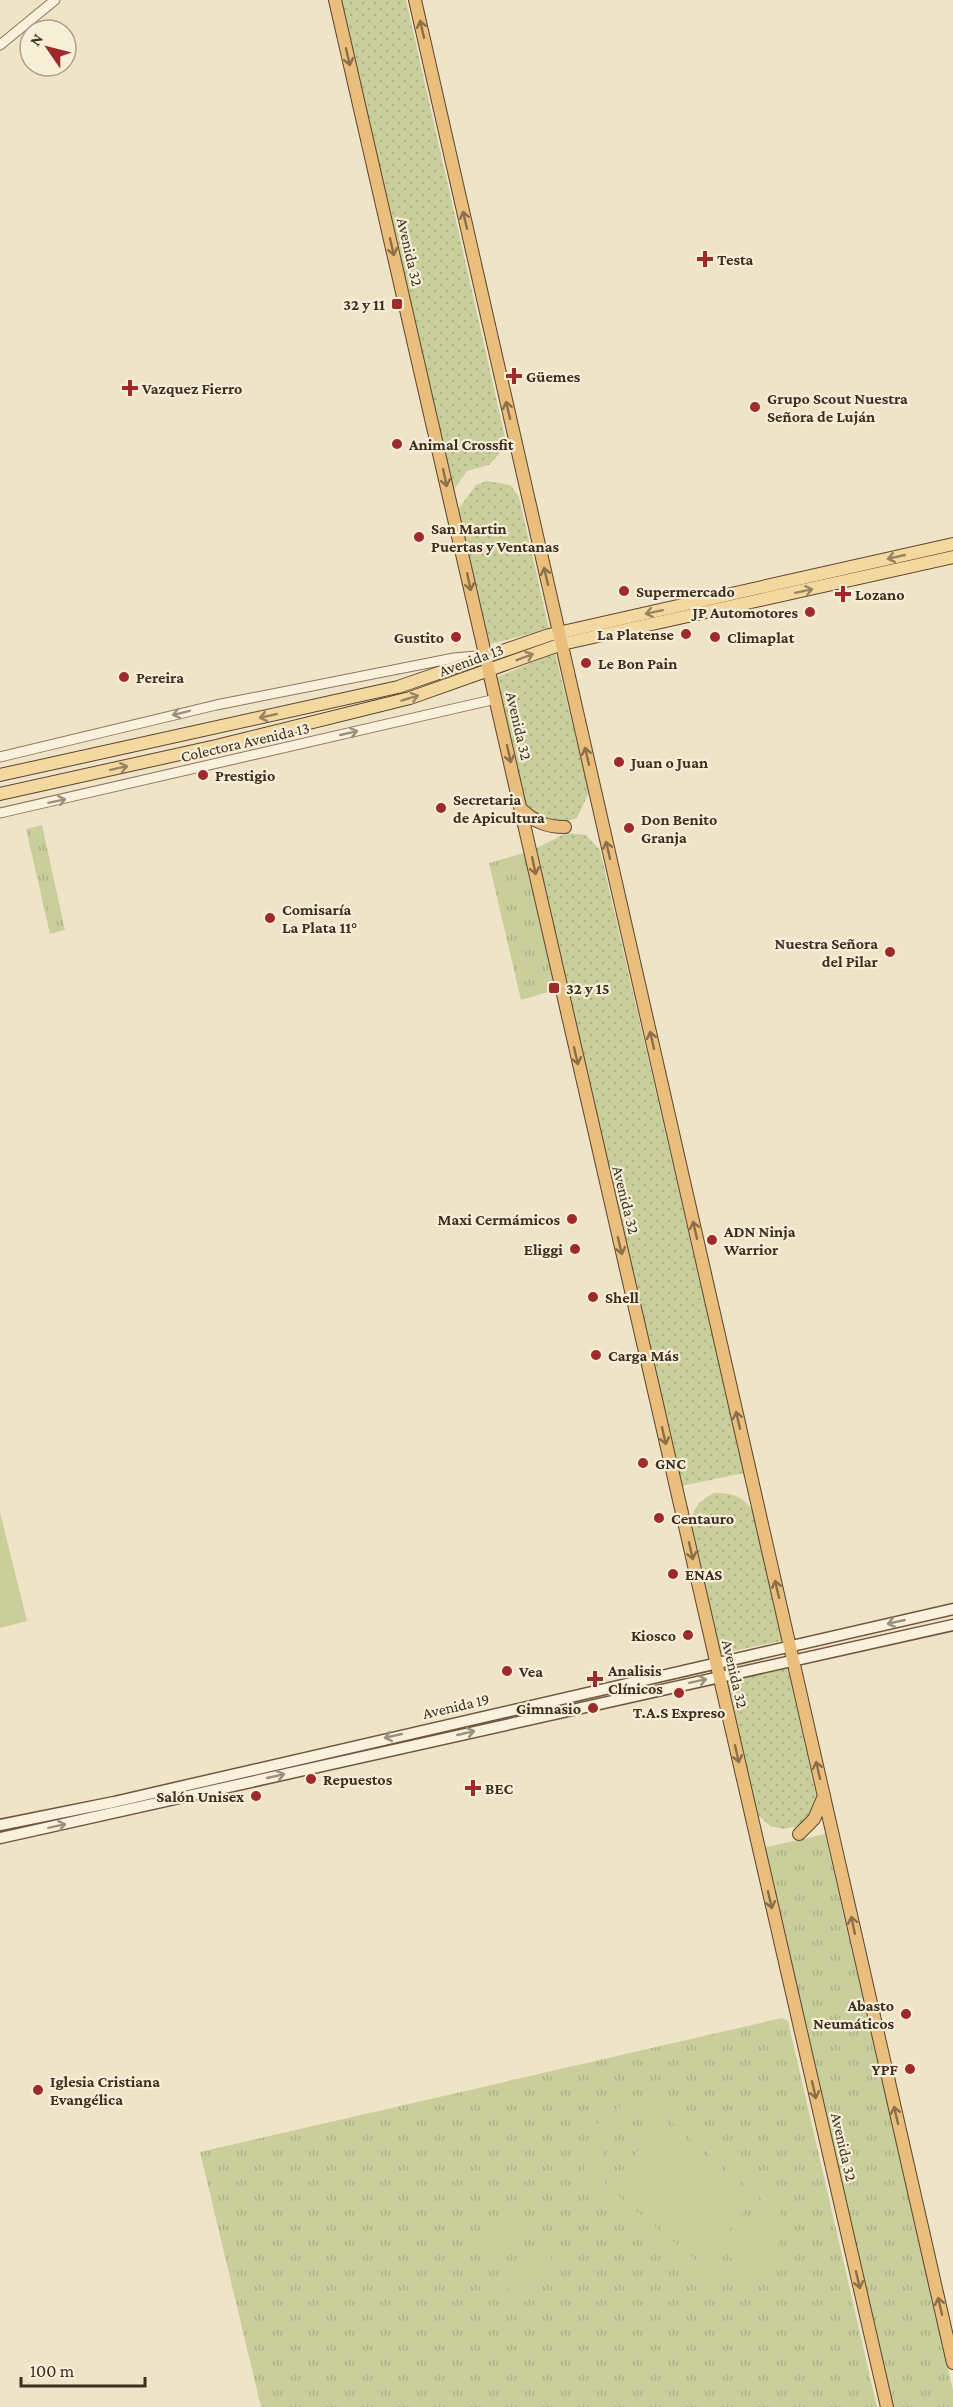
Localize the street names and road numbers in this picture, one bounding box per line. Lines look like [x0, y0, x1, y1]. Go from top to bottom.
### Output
street label: Avenida 32 [394, 216, 426, 288]
street label: Avenida 13 [436, 640, 506, 680]
street label: Avenida 32 [503, 690, 535, 762]
street label: Colectora Avenida 13 [179, 719, 311, 765]
street label: Avenida 32 [609, 1164, 643, 1236]
street label: Avenida 32 [719, 1638, 751, 1710]
street label: Avenida 19 [421, 1690, 491, 1722]
street label: Avenida 32 [828, 2111, 860, 2183]

